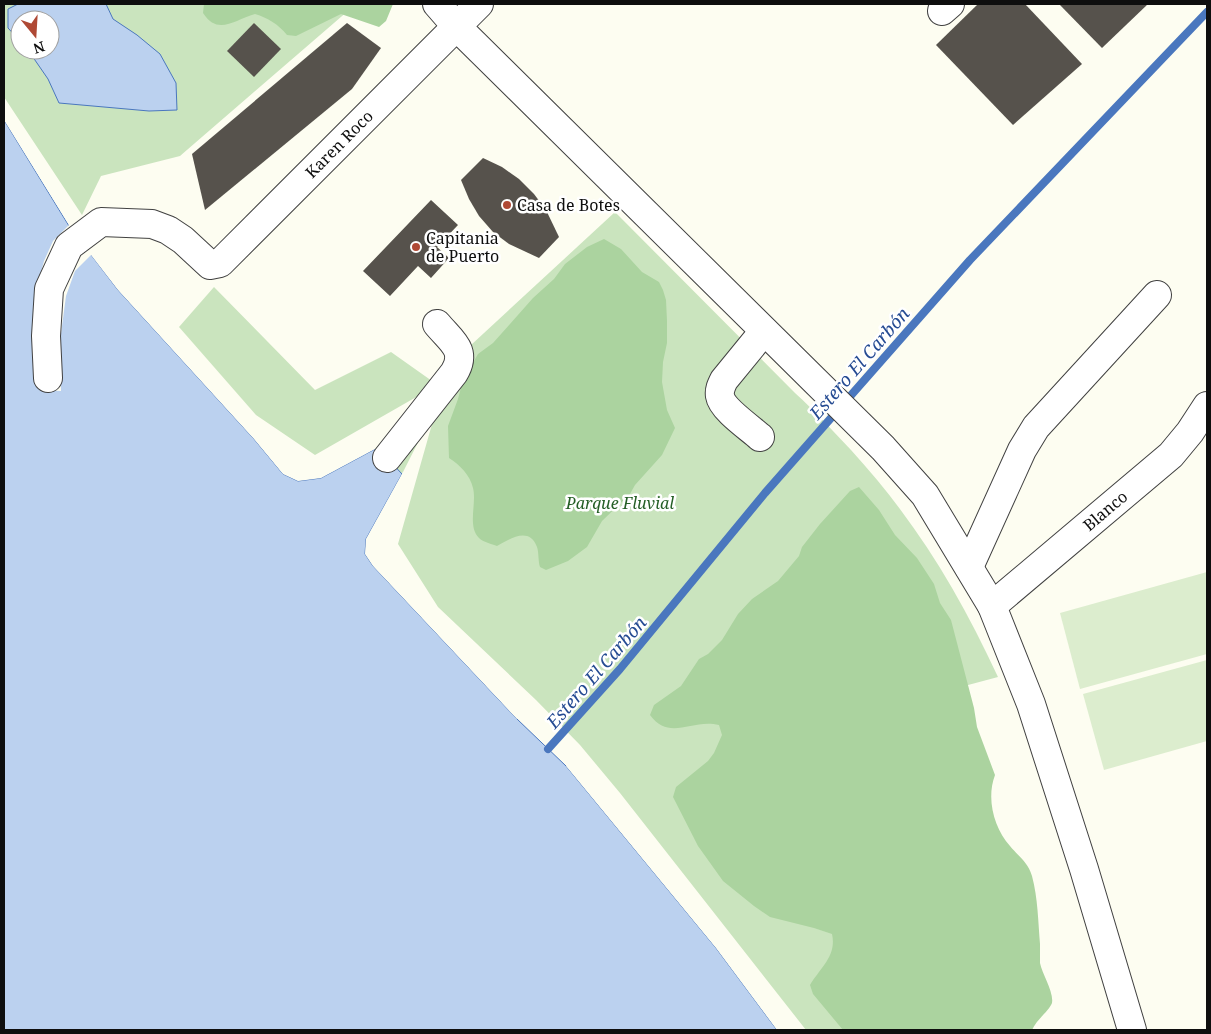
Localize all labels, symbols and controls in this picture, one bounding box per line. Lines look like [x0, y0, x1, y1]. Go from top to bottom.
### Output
north arrow [10, 10, 60, 60]
text: N [31, 37, 47, 59]
street label: Karen Roco [300, 105, 378, 183]
place label: Casa de Botes [517, 194, 620, 216]
marker: Casa de Botes [501, 199, 513, 211]
place label: Capitania de Puerto [426, 227, 499, 267]
marker: Capitania de Puerto [410, 241, 422, 253]
water label: Estero El Carbón [803, 302, 914, 425]
street label: Blanco [1078, 485, 1132, 536]
park label: Parque Fluvial [565, 492, 674, 514]
water label: Estero El Carbón [540, 611, 651, 734]

